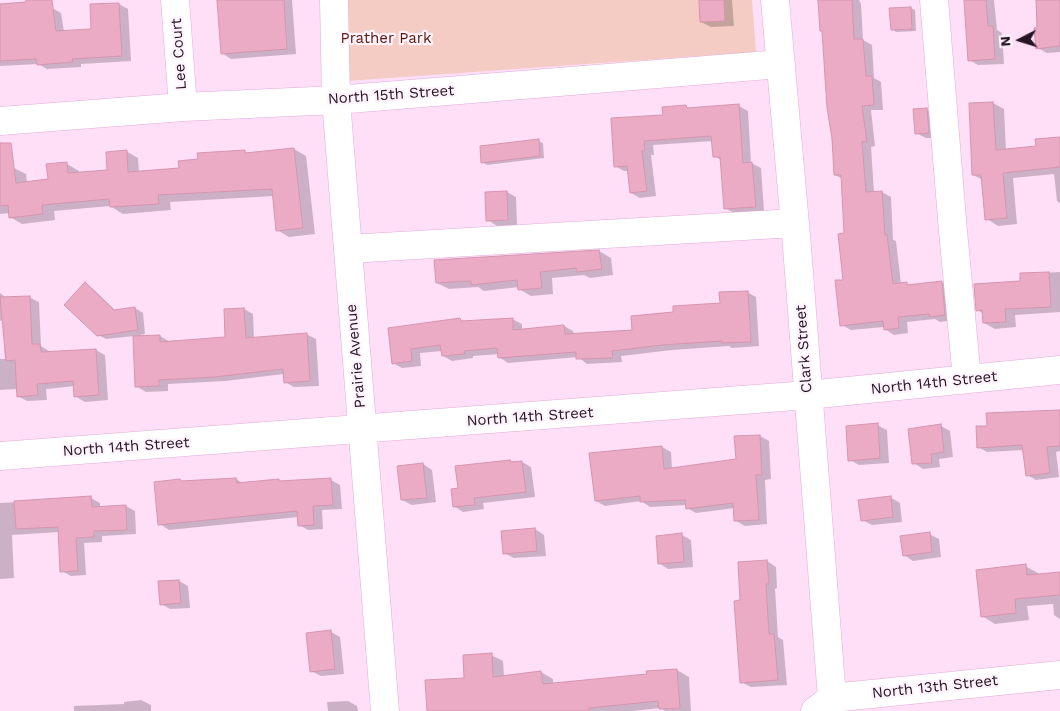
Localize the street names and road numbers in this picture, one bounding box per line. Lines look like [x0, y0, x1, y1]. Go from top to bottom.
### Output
street label: Lee Court [168, 18, 190, 90]
street label: North 15th Street [327, 82, 455, 108]
street label: Prairie Avenue [342, 303, 370, 409]
street label: Clark Street [792, 304, 816, 394]
street label: North 14th Street [870, 367, 998, 399]
street label: North 14th Street [466, 404, 594, 430]
street label: North 14th Street [62, 434, 190, 460]
street label: North 13th Street [871, 671, 999, 703]

